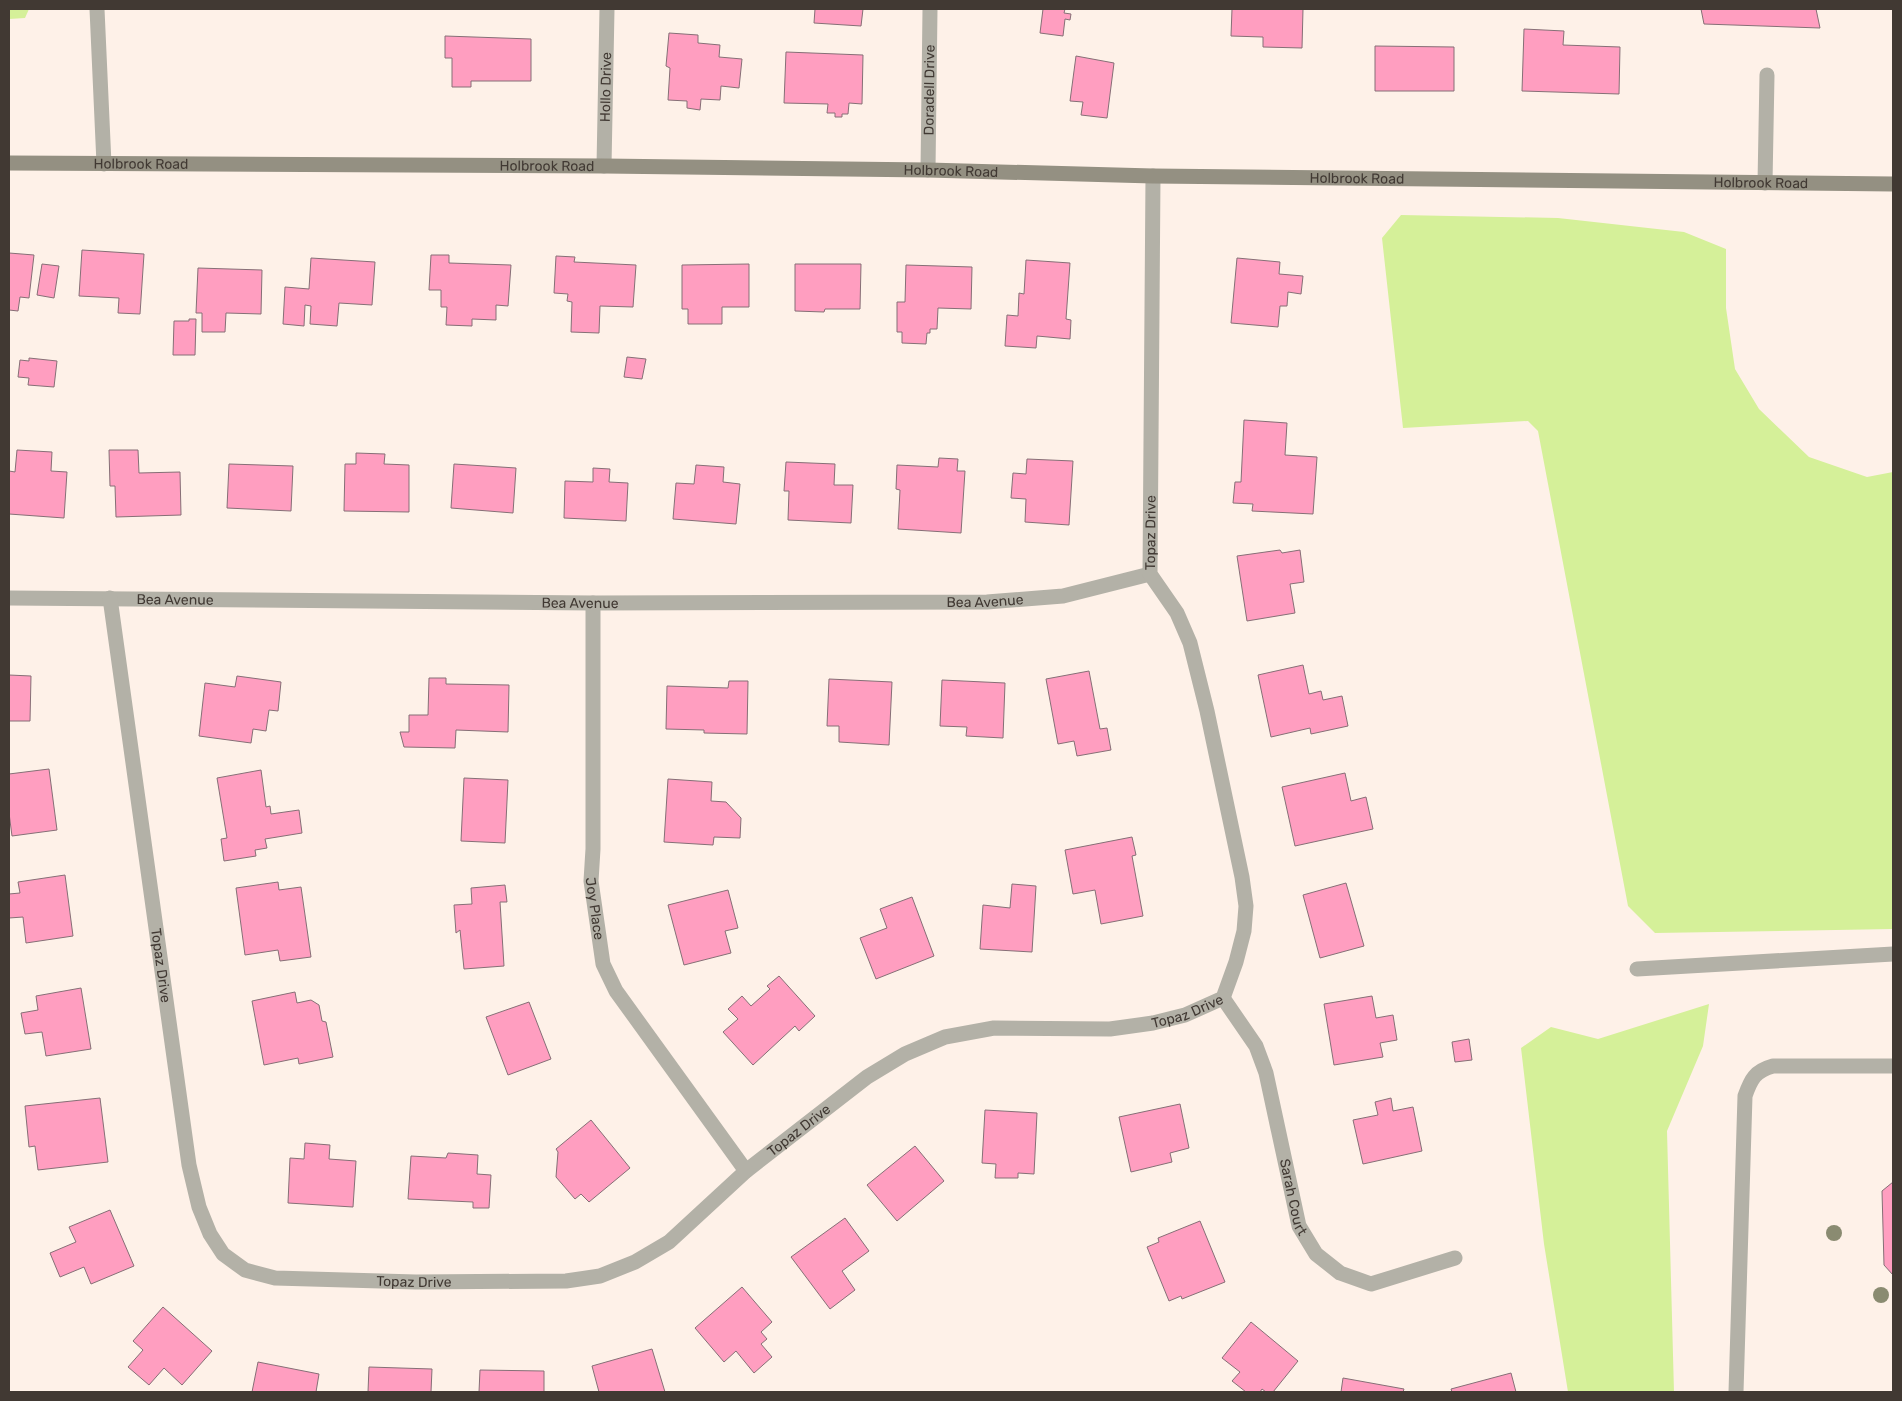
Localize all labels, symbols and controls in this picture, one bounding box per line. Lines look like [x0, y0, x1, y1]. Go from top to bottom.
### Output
street label: Doradell Drive [920, 44, 939, 136]
street label: Hollo Drive [597, 52, 615, 122]
street label: Holbrook Road [94, 155, 188, 173]
street label: Holbrook Road [500, 157, 594, 175]
street label: Holbrook Road [903, 162, 999, 181]
street label: Holbrook Road [1309, 170, 1404, 188]
street label: Holbrook Road [1713, 174, 1808, 192]
street label: Topaz Drive [1142, 495, 1160, 570]
street label: Bea Avenue [136, 591, 214, 609]
street label: Bea Avenue [946, 591, 1024, 611]
street label: Bea Avenue [541, 595, 619, 612]
street label: Joy Place [582, 876, 607, 941]
street label: Topaz Drive [147, 927, 174, 1004]
street label: Topaz Drive [1150, 991, 1226, 1032]
street label: Topaz Drive [764, 1101, 834, 1160]
street label: Sarah Court [1276, 1157, 1311, 1239]
street label: Topaz Drive [376, 1273, 452, 1291]

